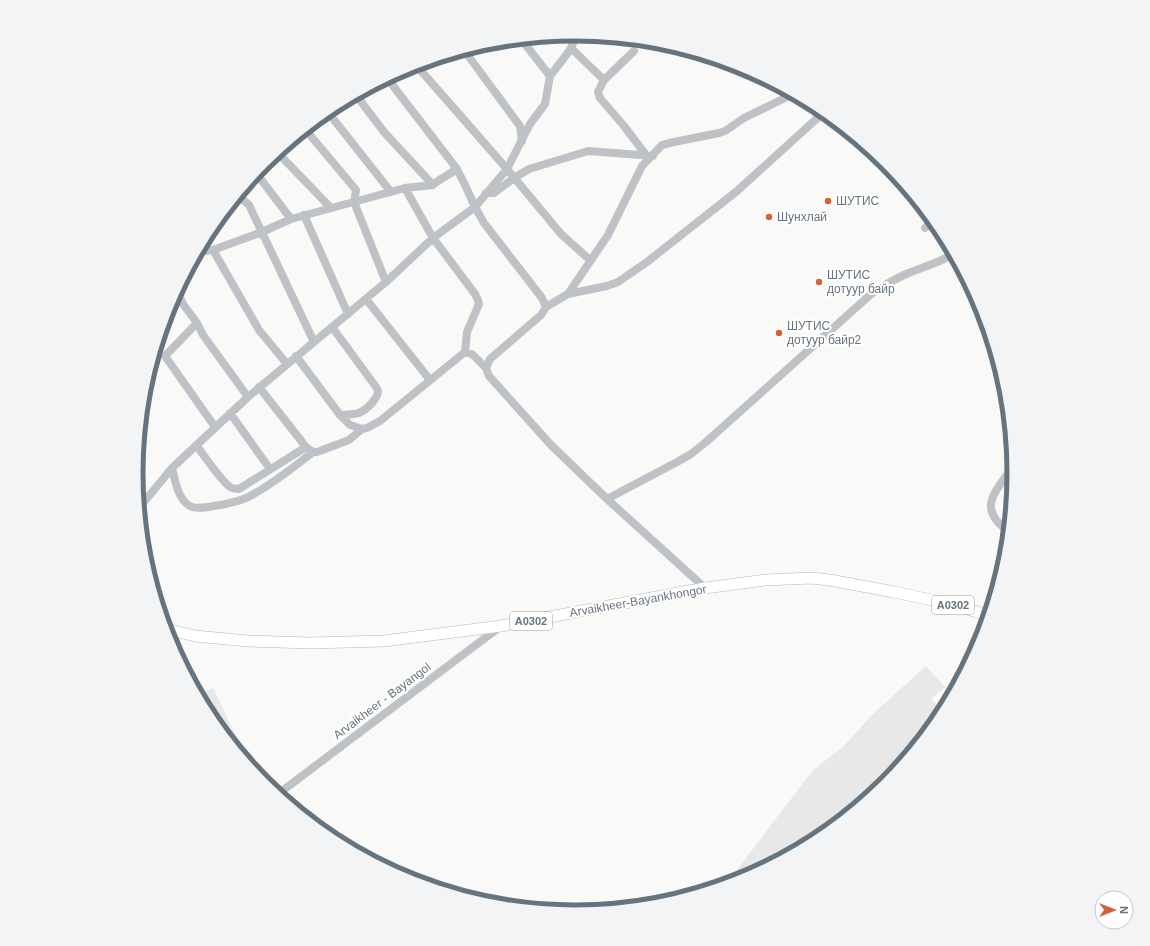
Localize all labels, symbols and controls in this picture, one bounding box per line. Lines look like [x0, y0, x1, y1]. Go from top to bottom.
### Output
place label: ШУТИС [836, 194, 880, 208]
marker: ШУТИС [823, 196, 833, 206]
place label: Шунхлай [777, 210, 827, 224]
marker: Шунхлай [764, 212, 774, 222]
place label: ШУТИС дотуур байр [827, 268, 895, 296]
marker: ШУТИС дотуур байр [814, 277, 824, 287]
place label: ШУТИС дотуур байр2 [787, 319, 862, 347]
marker: ШУТИС дотуур байр2 [774, 328, 784, 338]
street label: Arvaikheer-Bayankhongor [568, 582, 708, 620]
road number: A0302 [932, 596, 974, 614]
road number: A0302 [510, 612, 552, 630]
street label: Arvaikheer - Bayangol [331, 660, 433, 742]
north arrow [1094, 890, 1134, 930]
text: N [1118, 906, 1130, 914]

